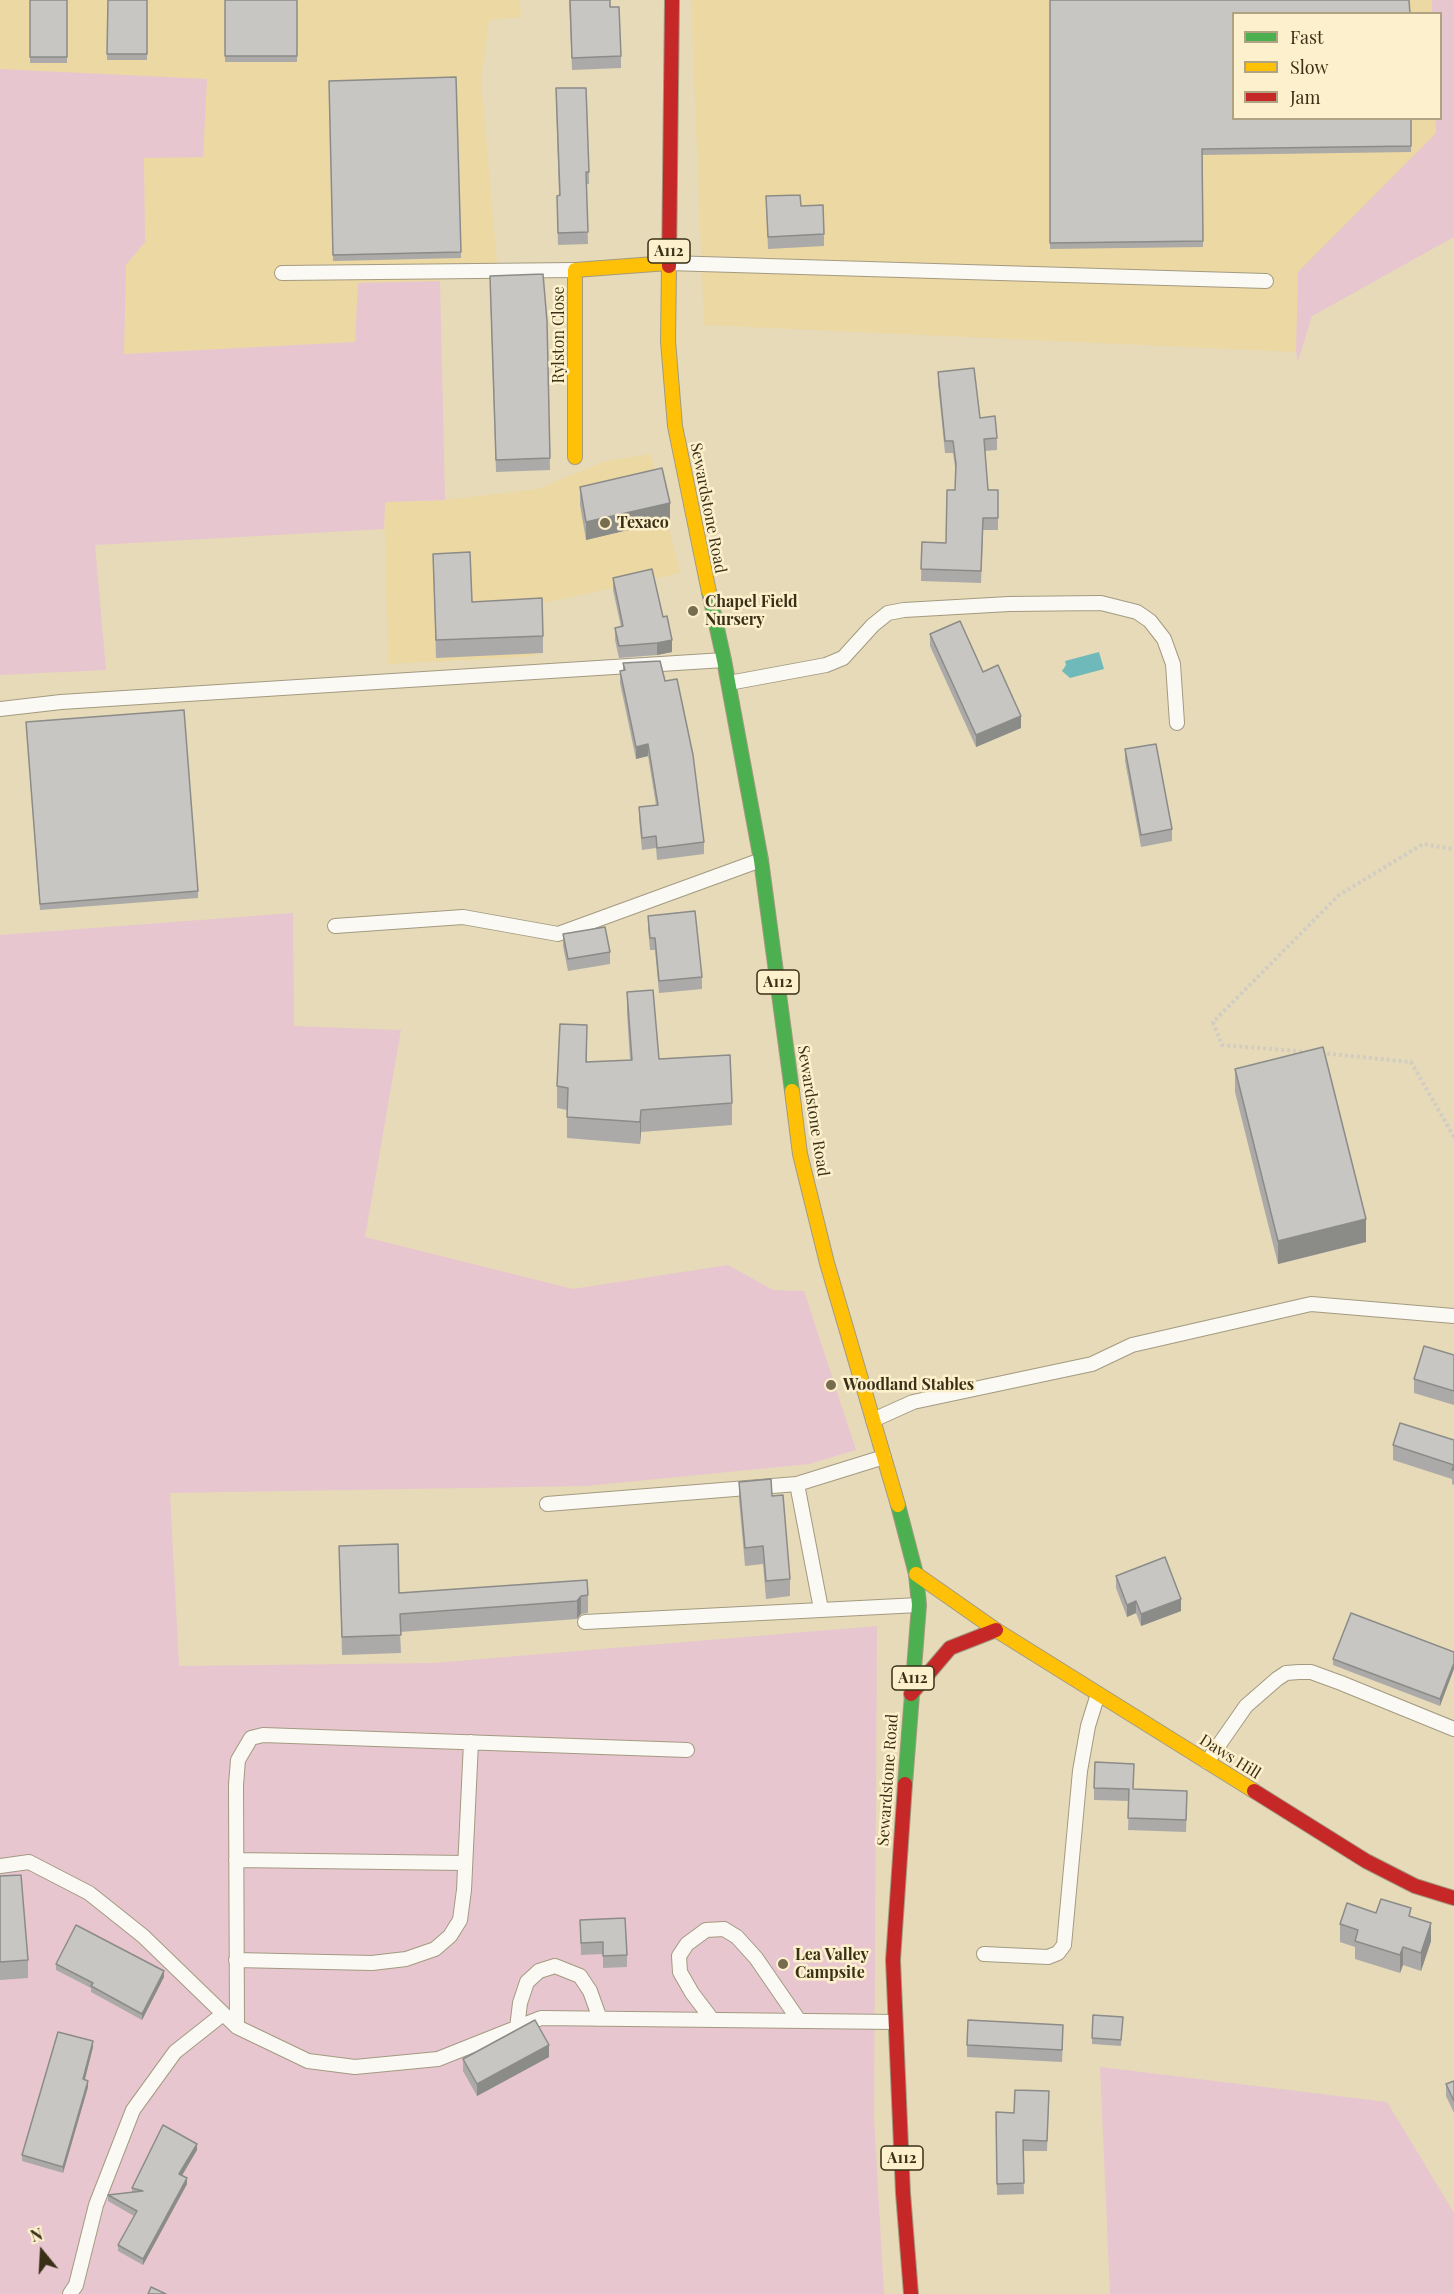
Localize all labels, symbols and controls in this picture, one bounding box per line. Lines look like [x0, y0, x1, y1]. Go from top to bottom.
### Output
legend [1232, 12, 1442, 120]
text: Fast [1290, 25, 1323, 49]
text: Slow [1290, 55, 1328, 79]
text: Jam [1290, 85, 1320, 109]
road number: A112 [648, 239, 690, 263]
street label: Rylston Close [549, 287, 569, 383]
street label: Sewardstone Road [686, 441, 730, 575]
place label: Texaco [617, 513, 669, 533]
marker: Texaco [598, 516, 612, 530]
place label: Chapel Field Nursery [705, 592, 798, 630]
marker: Chapel Field Nursery [686, 604, 700, 618]
road number: A112 [757, 970, 799, 994]
street label: Sewardstone Road [793, 1044, 833, 1178]
place label: Woodland Stables [843, 1375, 974, 1395]
marker: Woodland Stables [824, 1378, 838, 1392]
road number: A112 [892, 1666, 934, 1690]
street label: Sewardstone Road [874, 1713, 902, 1847]
street label: Daws Hill [1196, 1731, 1264, 1783]
place label: Lea Valley Campsite [795, 1945, 869, 1983]
marker: Lea Valley Campsite [776, 1957, 790, 1971]
road number: A112 [881, 2146, 923, 2170]
north arrow [12, 2222, 72, 2282]
text: N [28, 2223, 45, 2246]

